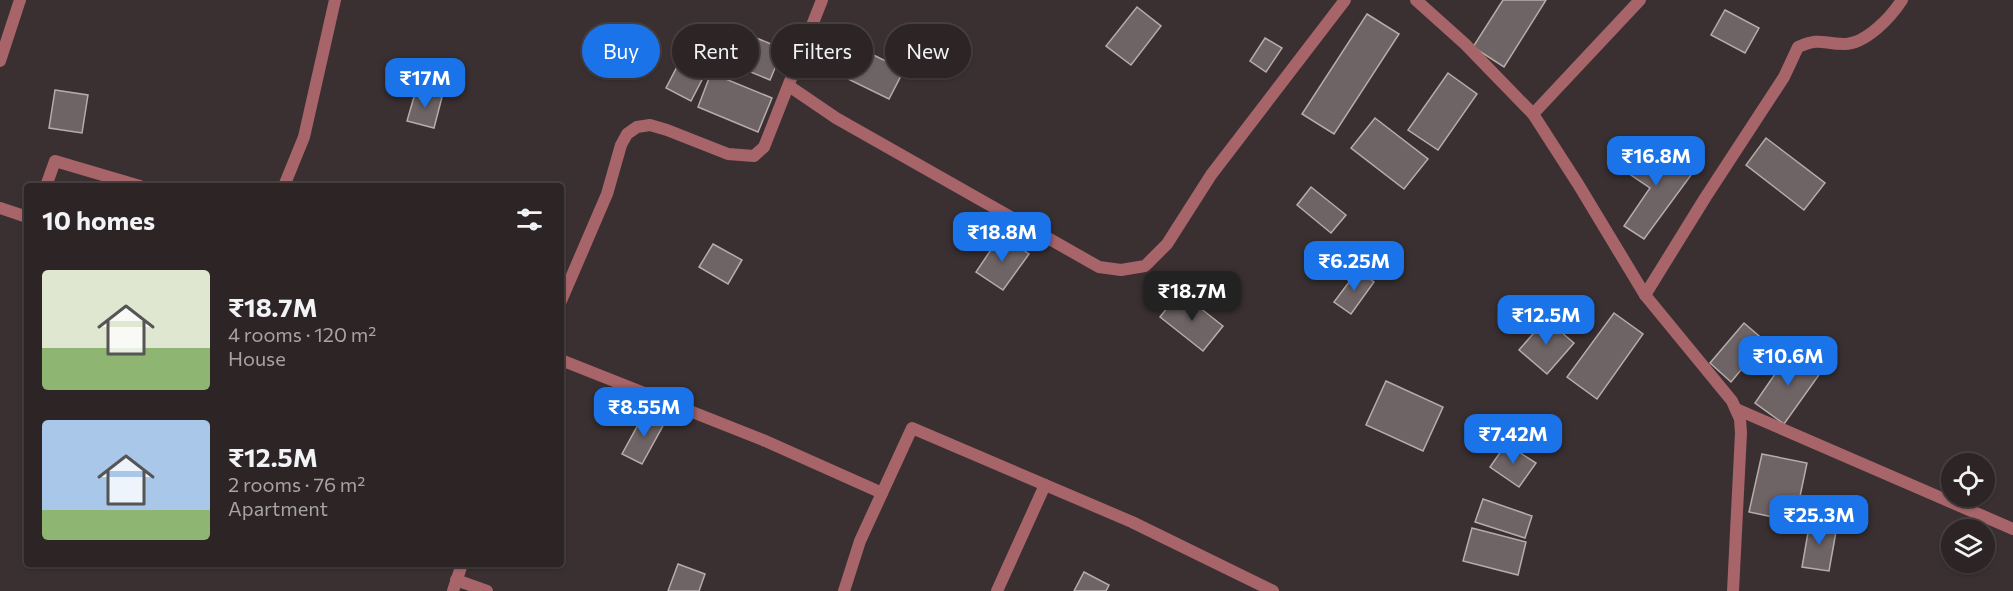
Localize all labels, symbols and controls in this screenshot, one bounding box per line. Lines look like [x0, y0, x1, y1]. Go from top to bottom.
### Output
chip: Buy [582, 24, 660, 78]
chip: Rent [672, 24, 759, 78]
chip: Filters [771, 24, 873, 78]
chip: New [885, 24, 971, 78]
pin: ₹17M [389, 58, 461, 109]
text: ₹17M [399, 65, 451, 89]
pin: ₹16.8M [1607, 136, 1705, 187]
text: ₹16.8M [1621, 143, 1691, 167]
icon: filters [513, 203, 546, 236]
text: 10 homes [42, 204, 155, 235]
pin: ₹18.8M [953, 212, 1051, 263]
text: ₹18.8M [967, 219, 1037, 243]
pin: ₹6.25M [1305, 241, 1403, 292]
text: ₹6.25M [1318, 248, 1390, 272]
pin: ₹18.7M [1143, 271, 1241, 322]
text: ₹18.7M [1158, 278, 1226, 302]
text: ₹18.7M [228, 291, 318, 322]
icon: home [90, 294, 162, 366]
pin: ₹12.5M [1497, 295, 1595, 346]
text: ₹12.5M [1511, 302, 1581, 326]
text: 4 rooms · 120 m² [228, 322, 376, 346]
pin: ₹10.6M [1739, 336, 1837, 387]
text: ₹10.6M [1752, 343, 1824, 367]
text: House [228, 346, 286, 370]
pin: ₹8.55M [595, 387, 693, 438]
text: ₹8.55M [608, 394, 680, 418]
pin: ₹7.42M [1464, 414, 1562, 465]
text: ₹7.42M [1478, 421, 1548, 445]
text: ₹12.5M [228, 441, 318, 472]
icon: home [90, 444, 162, 516]
map controls [1941, 453, 1995, 573]
button: locate [1941, 453, 1995, 507]
text: 2 rooms · 76 m² [228, 472, 365, 496]
pin: ₹25.3M [1770, 495, 1868, 546]
text: Apartment [228, 496, 328, 520]
text: ₹25.3M [1783, 502, 1855, 526]
button: layers [1941, 519, 1995, 573]

